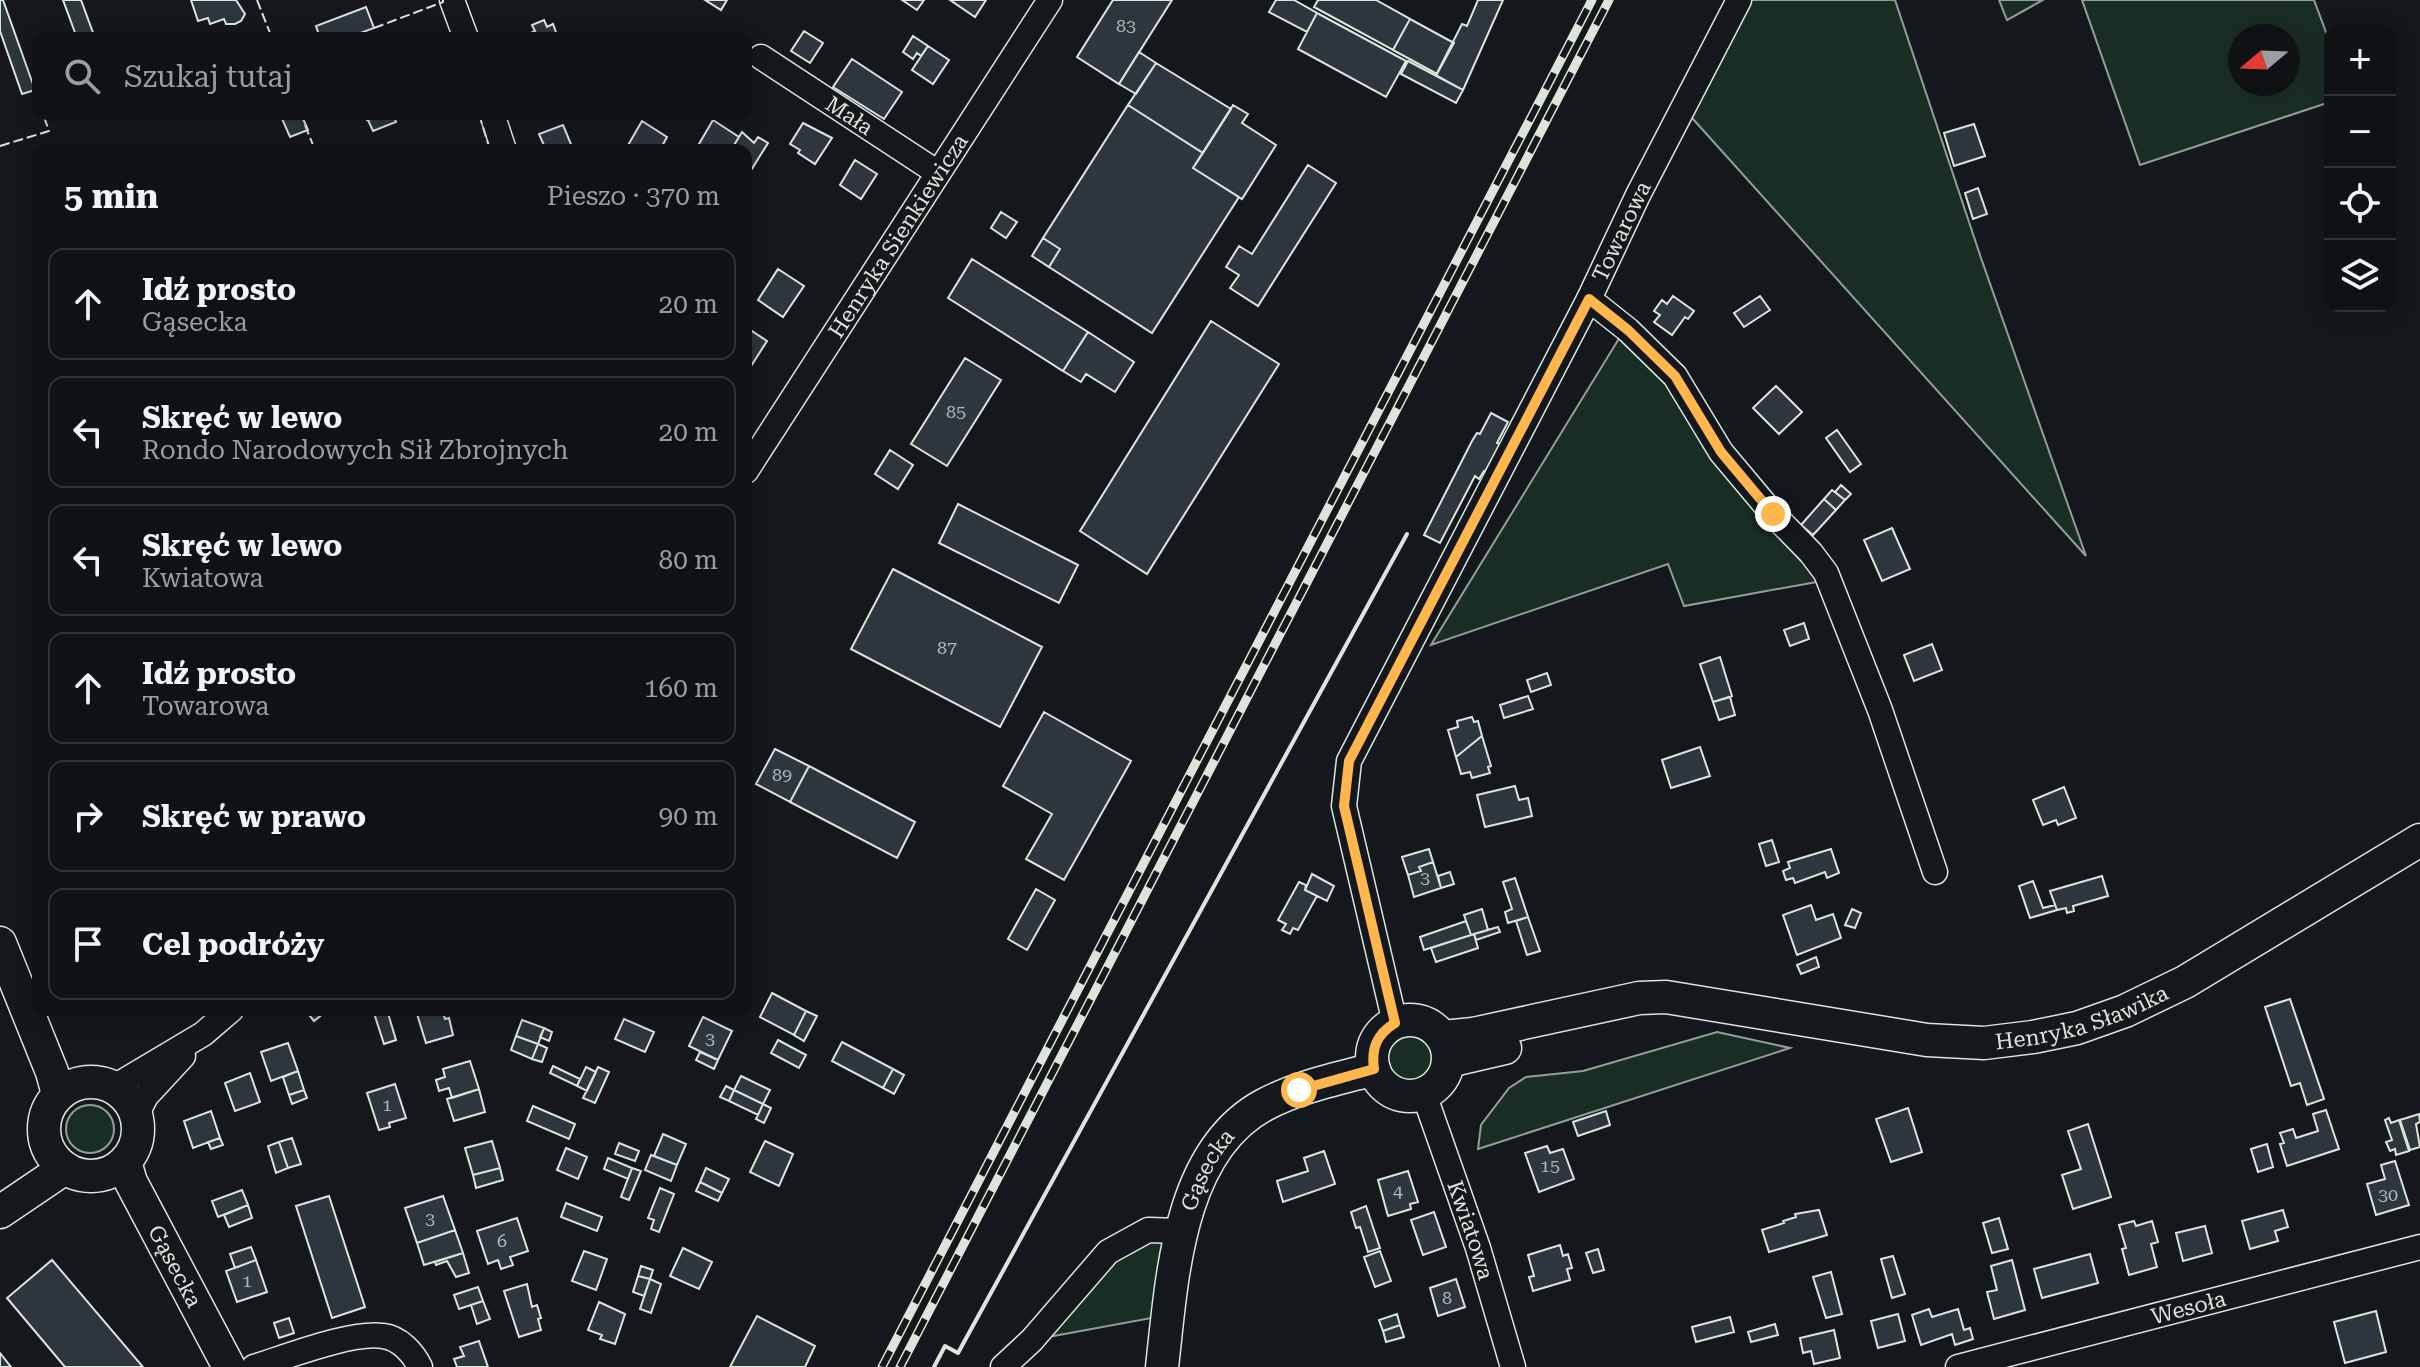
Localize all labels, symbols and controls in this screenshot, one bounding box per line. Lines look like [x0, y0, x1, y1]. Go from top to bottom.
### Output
house number: 83 [1116, 15, 1136, 36]
north arrow [2228, 24, 2300, 96]
map controls [2324, 24, 2396, 312]
button: + [2324, 24, 2396, 96]
search box [32, 32, 752, 120]
icon: search [60, 54, 104, 98]
text: Szukaj tutaj [124, 59, 292, 94]
street label: Mała [821, 91, 878, 140]
button: − [2324, 96, 2396, 168]
street label: Henryka Sienkiewicza [824, 130, 973, 342]
button: locate [2324, 168, 2396, 240]
text: 5 min [64, 176, 159, 216]
street label: Towarowa [1587, 177, 1656, 285]
text: Pieszo · 370 m [547, 181, 720, 211]
button: layers [2324, 240, 2396, 312]
text: Idź prosto [142, 272, 296, 307]
icon: ahead [66, 282, 110, 326]
text: 20 m [659, 289, 718, 319]
text: Gąsecka [142, 307, 248, 337]
text: Skręć w lewo [142, 400, 342, 435]
house number: 85 [946, 401, 966, 422]
icon: left [66, 410, 110, 454]
text: 20 m [659, 417, 718, 447]
text: Rondo Narodowych Sił Zbrojnych [142, 435, 569, 465]
route end [1755, 496, 1791, 532]
text: Skręć w lewo [142, 528, 342, 563]
icon: left [66, 538, 110, 582]
text: 80 m [659, 545, 718, 575]
text: Kwiatowa [142, 563, 264, 593]
house number: 87 [937, 637, 957, 658]
text: Idź prosto [142, 656, 296, 691]
icon: ahead [66, 666, 110, 710]
text: 160 m [644, 673, 718, 703]
text: Towarowa [142, 691, 269, 721]
house number: 89 [772, 764, 792, 785]
icon: right [66, 794, 110, 838]
text: Skręć w prawo [142, 799, 366, 834]
text: 90 m [659, 801, 718, 831]
house number: 3 [1420, 867, 1430, 888]
icon: arrive [66, 922, 110, 966]
text: Cel podróży [142, 927, 324, 962]
street label: Henryka Sławika [1994, 980, 2172, 1055]
house number: 3 [705, 1028, 715, 1049]
route start [1281, 1072, 1317, 1108]
house number: 1 [382, 1094, 392, 1115]
street label: Gąsecka [1176, 1124, 1239, 1214]
house number: 15 [1540, 1155, 1560, 1176]
street label: Kwiatowa [1442, 1177, 1499, 1283]
house number: 4 [1393, 1180, 1403, 1201]
house number: 30 [2378, 1184, 2398, 1205]
house number: 3 [425, 1208, 435, 1229]
street label: Gąsecka [143, 1221, 207, 1312]
house number: 6 [497, 1230, 507, 1251]
house number: 1 [242, 1270, 252, 1291]
street label: Wesoła [2148, 1286, 2229, 1329]
house number: 8 [1442, 1287, 1452, 1308]

